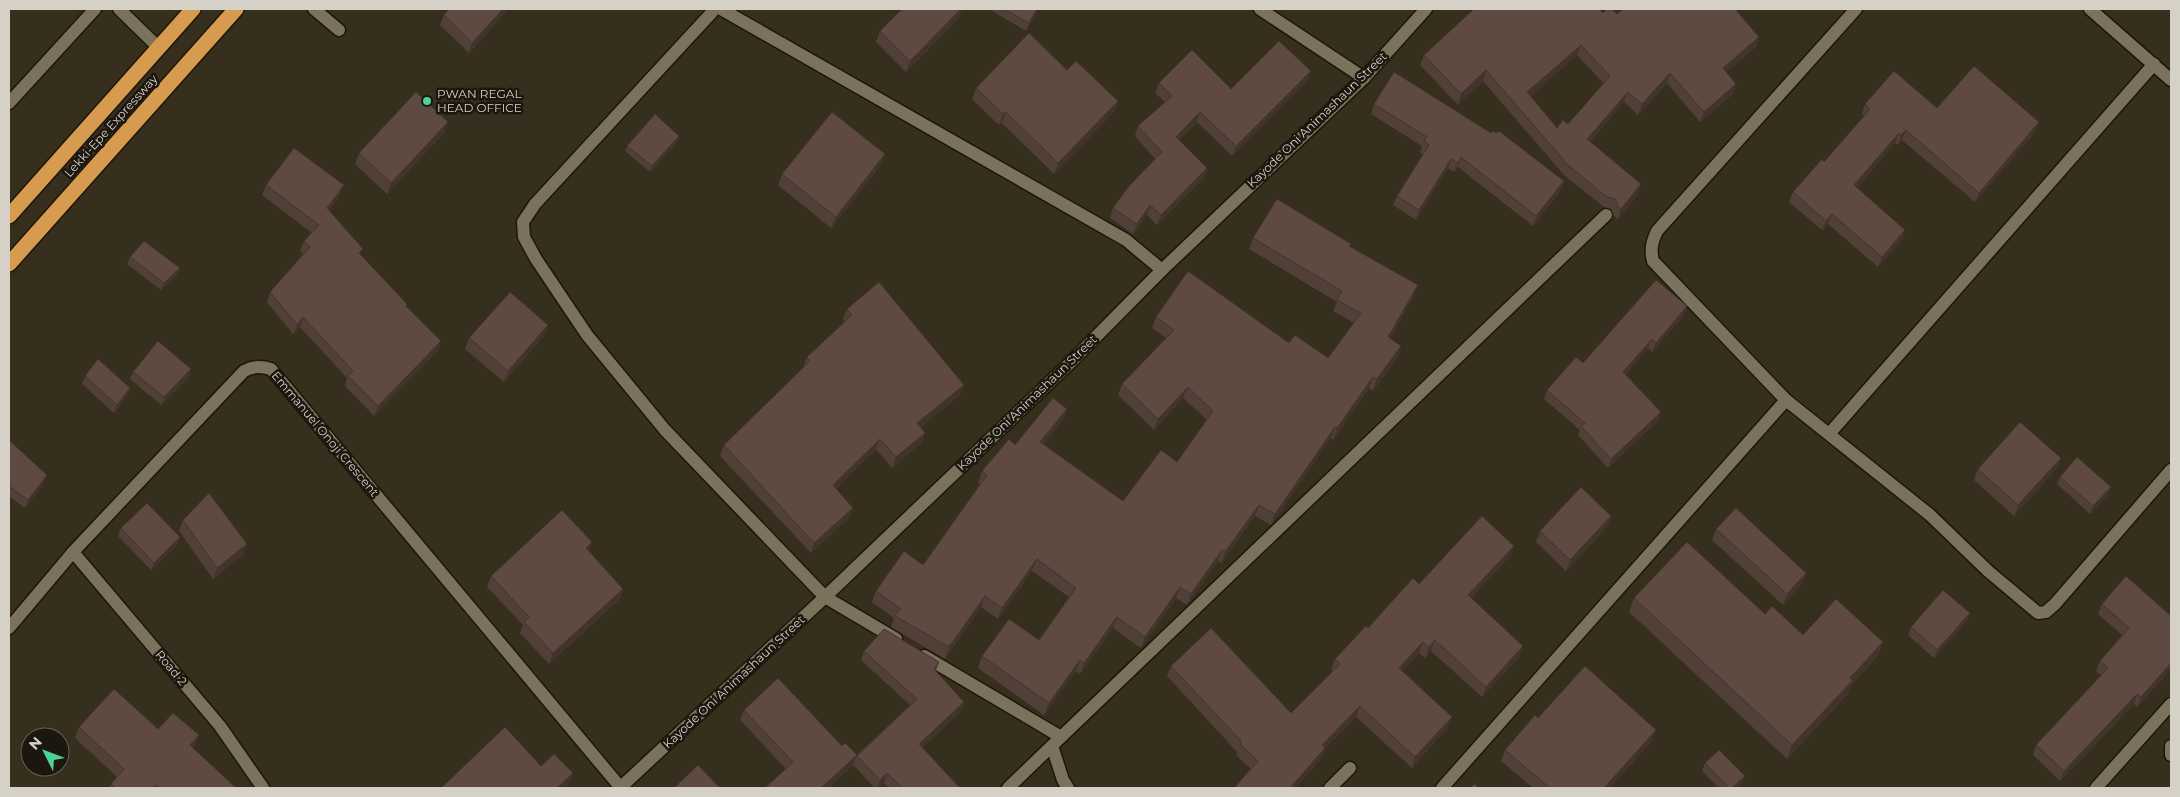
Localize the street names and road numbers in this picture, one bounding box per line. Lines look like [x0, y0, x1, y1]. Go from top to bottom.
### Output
street label: Kayode Oni Animashaun Street [1244, 49, 1390, 191]
street label: Lekki-Epe Expressway [61, 71, 161, 180]
street label: Kayode Oni Animashaun Street [954, 332, 1100, 474]
street label: Emmanuel Onoji Crescent [269, 368, 382, 499]
street label: Kayode Oni Animashaun Street [660, 612, 808, 751]
street label: Road 2 [152, 647, 191, 688]

